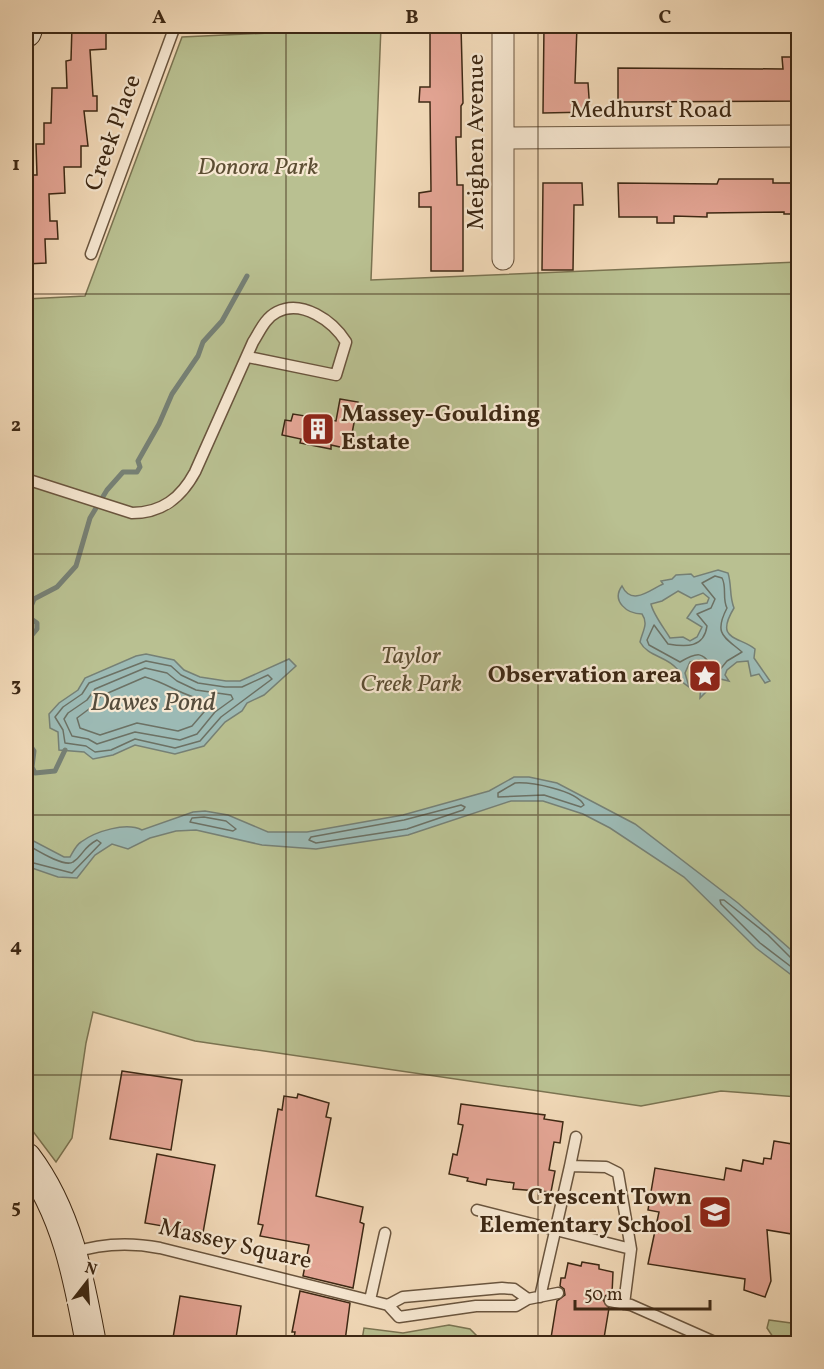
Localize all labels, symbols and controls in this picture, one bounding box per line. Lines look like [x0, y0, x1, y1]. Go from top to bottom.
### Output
text: A [152, 4, 166, 32]
text: B [405, 4, 419, 32]
text: C [659, 4, 672, 32]
street label: Meighen Avenue [460, 54, 494, 230]
street label: Creek Place [77, 70, 151, 196]
street label: Medhurst Road [570, 94, 732, 128]
text: 1 [12, 151, 20, 179]
park label: Donora Park [198, 151, 318, 185]
place label: Massey-Goulding Estate [341, 398, 540, 460]
building icon: Massey-Goulding Estate [300, 411, 336, 447]
text: 2 [11, 412, 21, 440]
park label: Taylor Creek Park [360, 640, 462, 702]
place icon: Observation area [687, 658, 723, 694]
place label: Observation area [488, 659, 682, 693]
text: 3 [11, 672, 21, 700]
water label: Dawes Pond [90, 685, 216, 721]
text: 4 [10, 933, 22, 961]
place label: Crescent Town Elementary School [479, 1181, 692, 1243]
text: 5 [11, 1194, 21, 1222]
school or university icon: Crescent Town Elementary School [697, 1194, 733, 1230]
street label: Massey Square [155, 1211, 315, 1279]
north arrow [57, 1252, 117, 1312]
text: N [82, 1257, 100, 1282]
scale bar [575, 1273, 710, 1311]
text: 50 m [584, 1283, 623, 1308]

